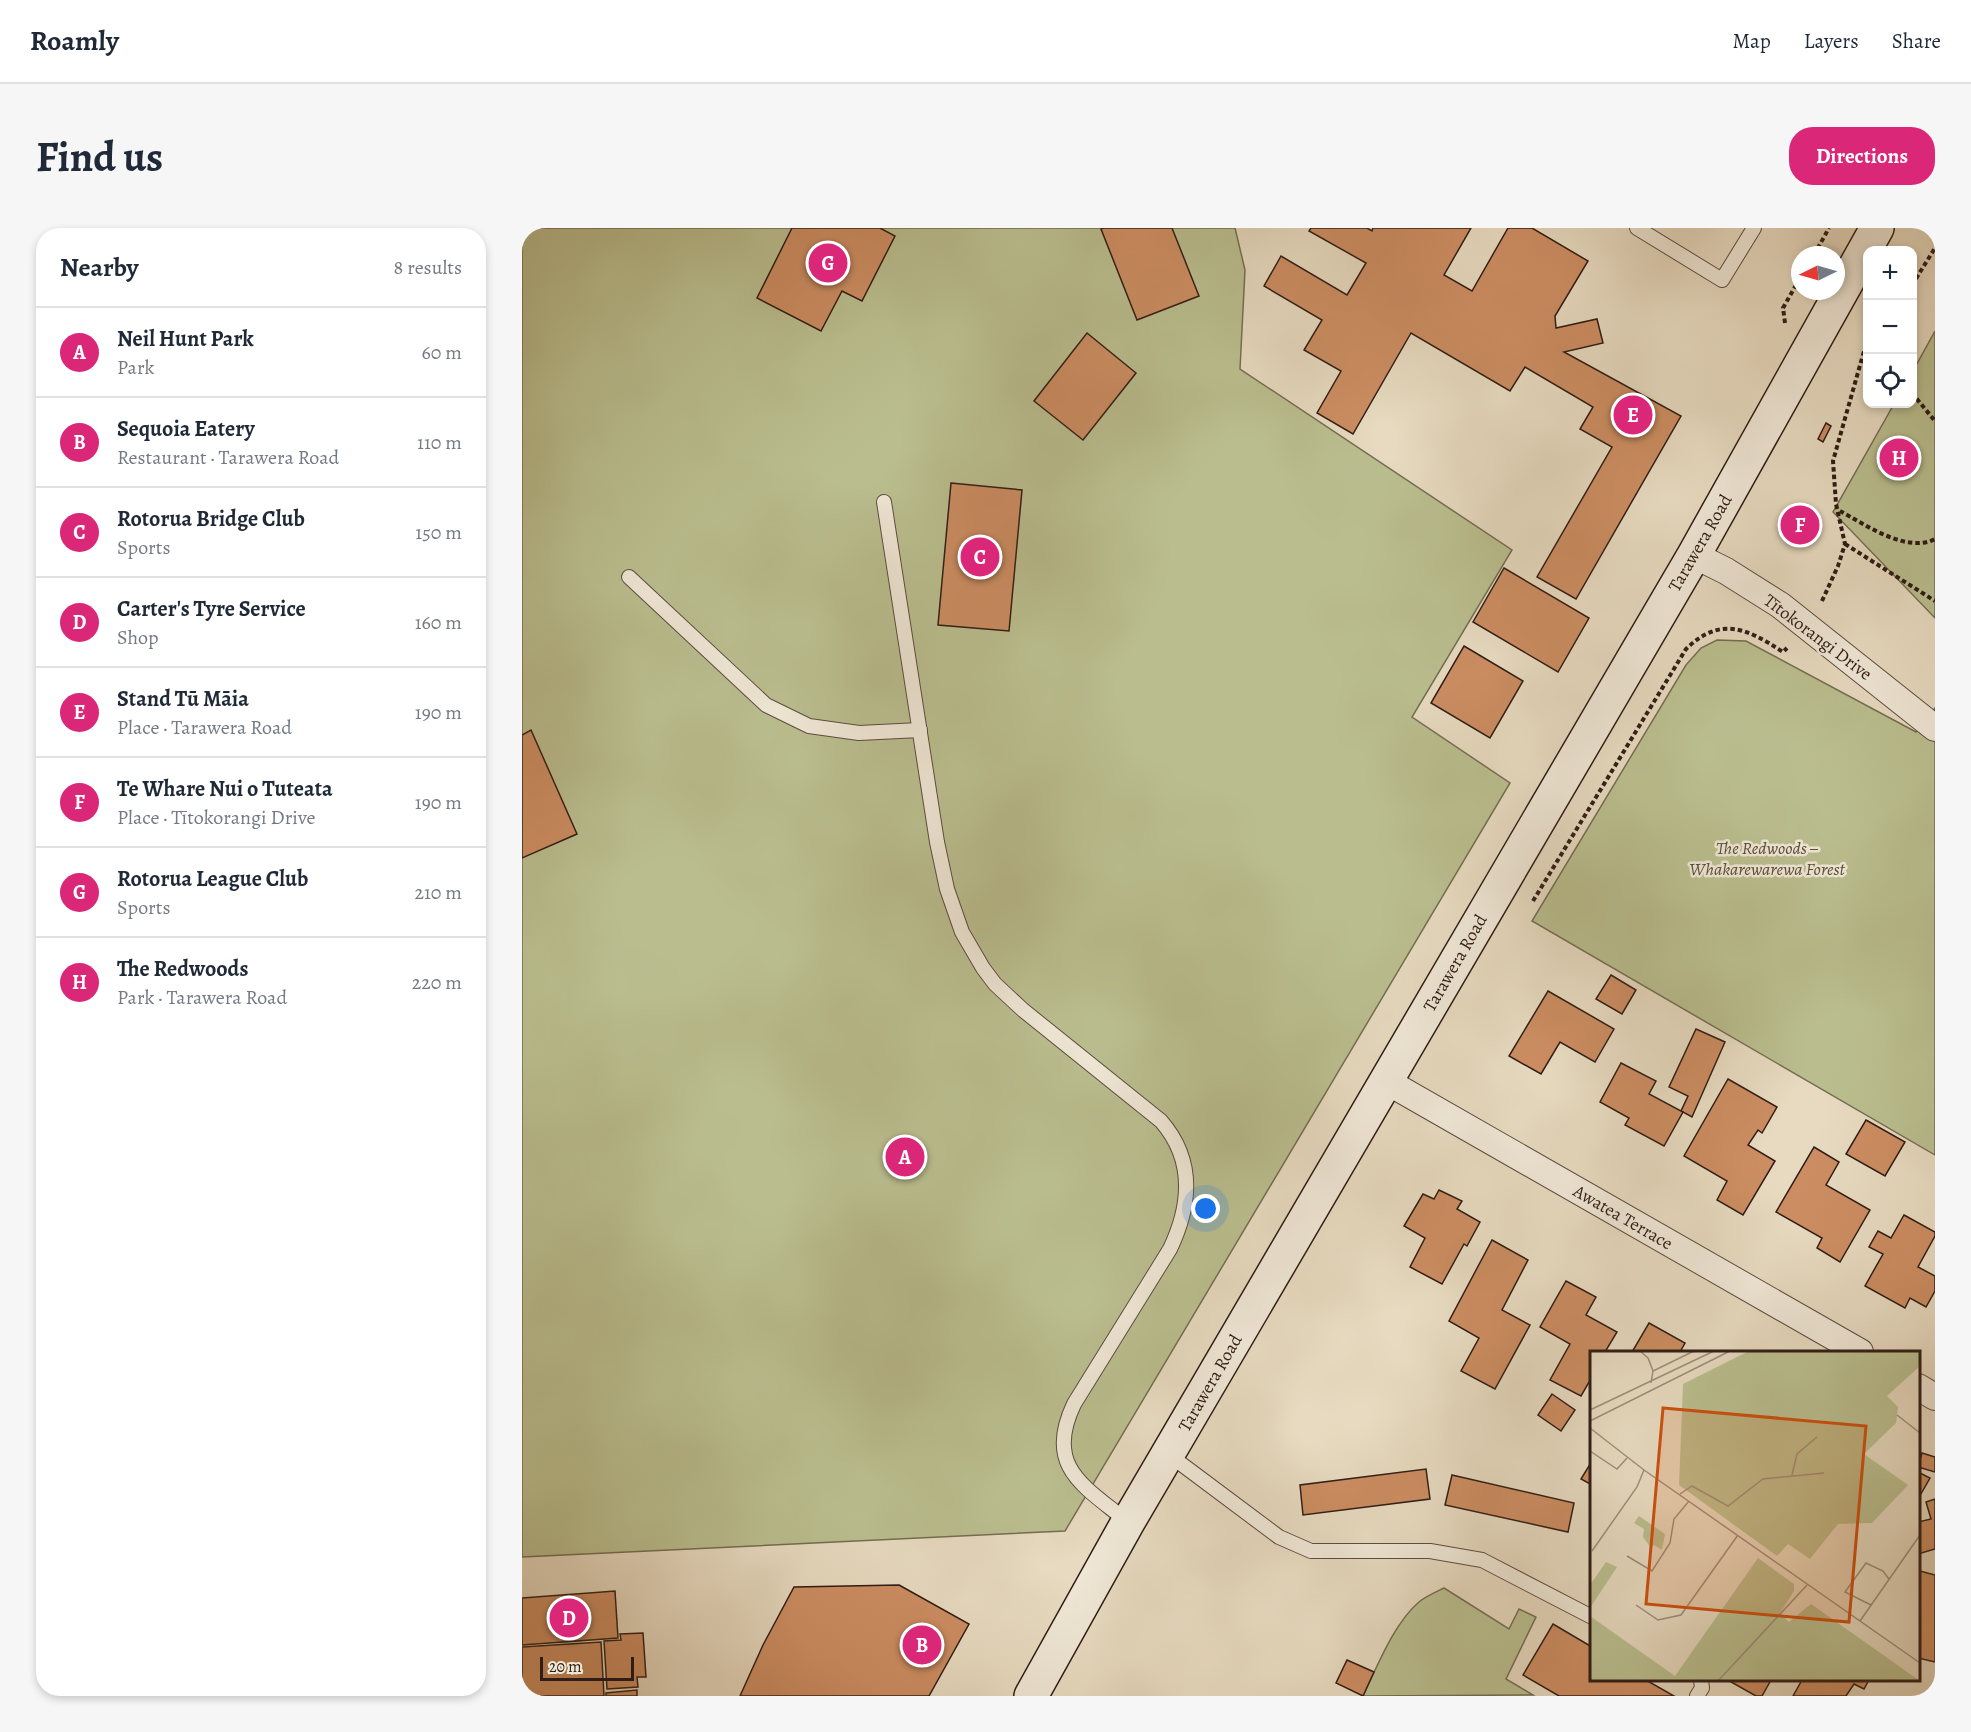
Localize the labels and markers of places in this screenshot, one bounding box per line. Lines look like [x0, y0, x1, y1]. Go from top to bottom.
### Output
pin: G [808, 240, 848, 285]
pin: E [1614, 392, 1652, 438]
pin: H [1880, 436, 1918, 480]
pin: F [1780, 502, 1820, 548]
pin: C [960, 534, 1000, 580]
pin: A [886, 1134, 925, 1180]
pin: D [550, 1596, 588, 1640]
pin: B [902, 1622, 942, 1668]

